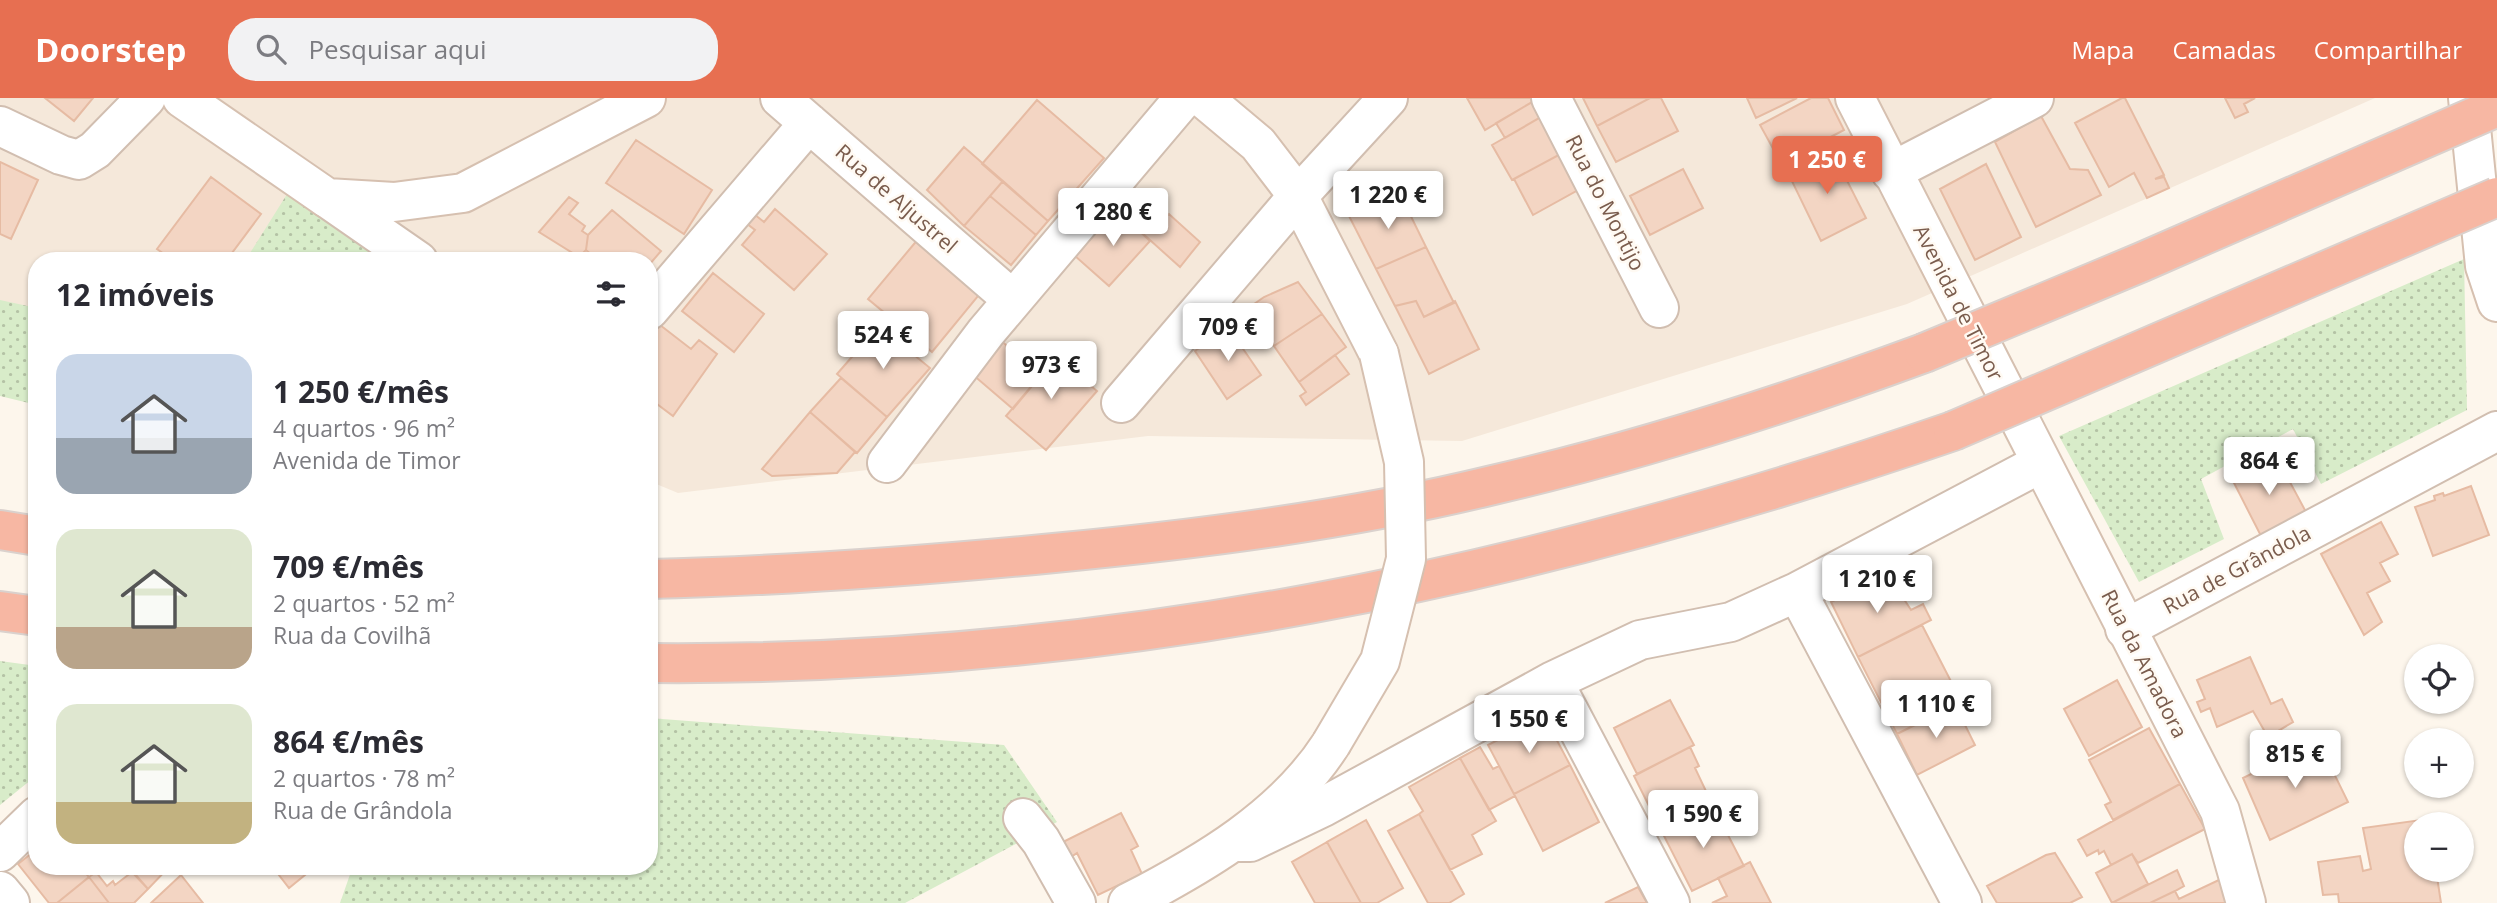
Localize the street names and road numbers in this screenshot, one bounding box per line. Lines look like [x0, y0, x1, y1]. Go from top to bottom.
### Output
street label: Rua do Montijo [1560, 130, 1652, 275]
street label: Rua de Aljustrel [830, 137, 964, 259]
street label: Avenida de Timor [1908, 220, 2010, 386]
street label: Rua de Grândola [2158, 518, 2315, 620]
street label: Rua da Amadora [2095, 585, 2194, 743]

